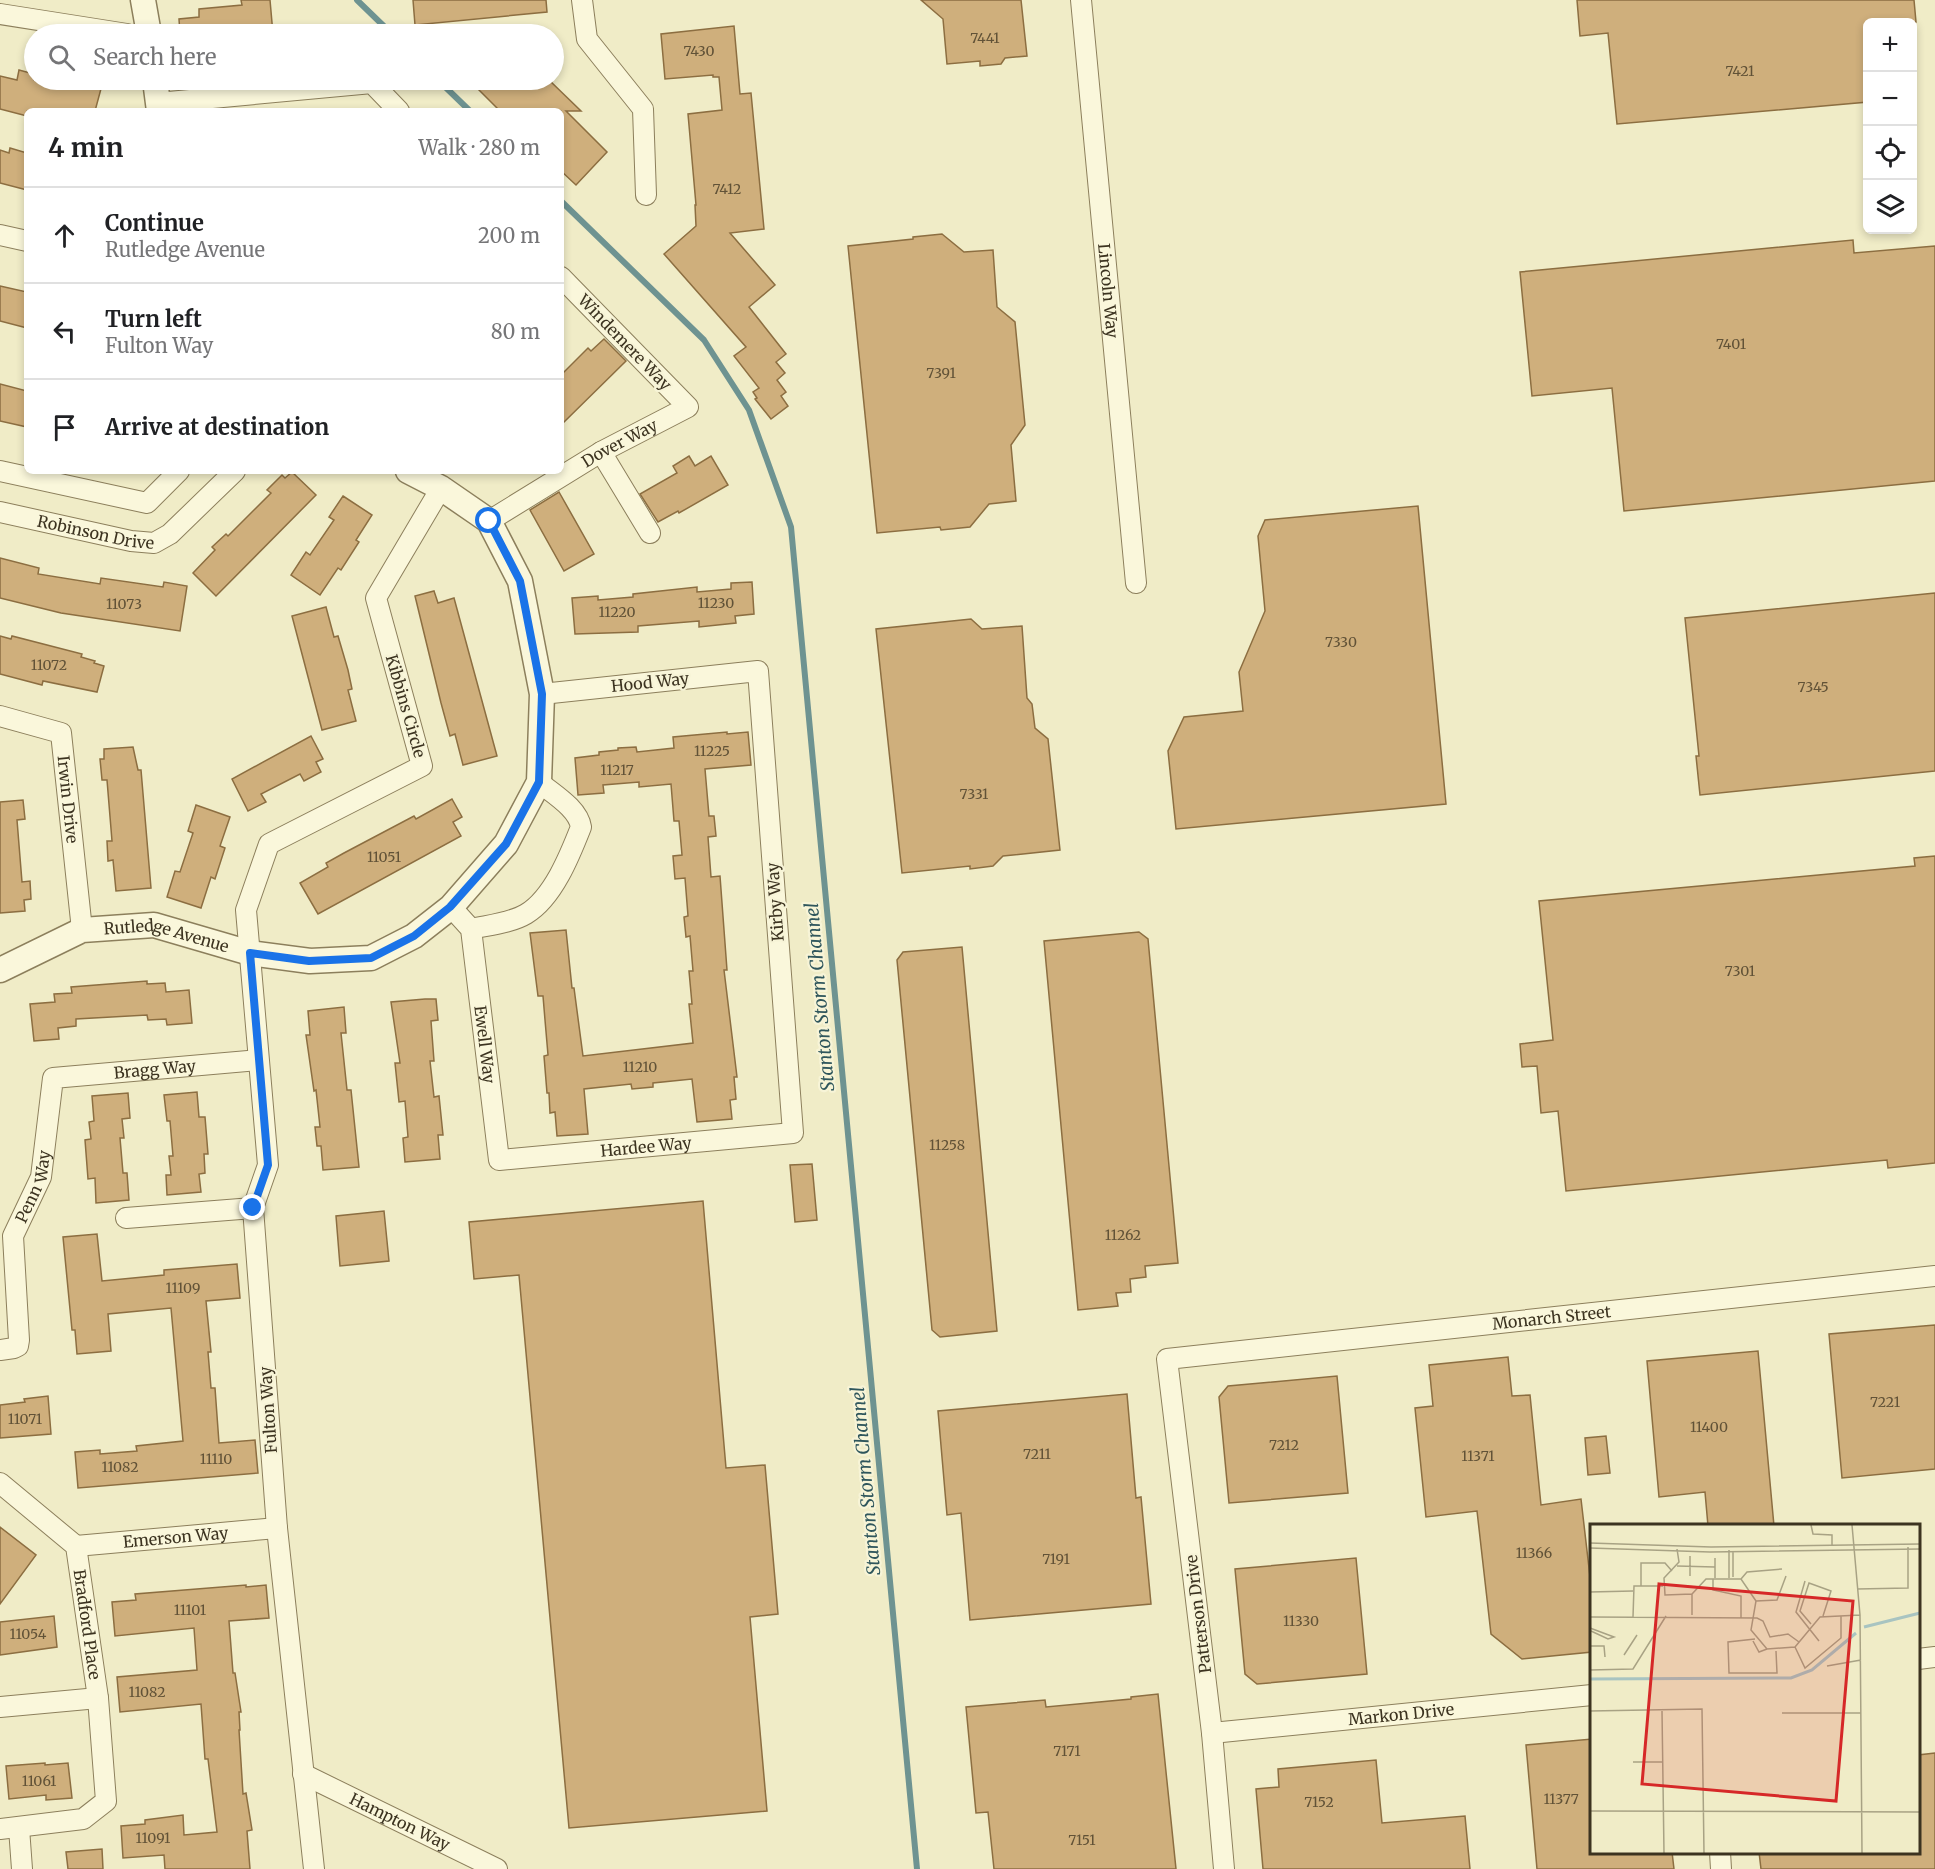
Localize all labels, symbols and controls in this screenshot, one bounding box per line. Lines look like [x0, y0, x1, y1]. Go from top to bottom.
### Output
map controls [1863, 18, 1917, 234]
button: + [1863, 18, 1917, 72]
search box [24, 24, 564, 90]
house number: 7441 [970, 29, 1000, 47]
icon: search [45, 41, 78, 74]
house number: 7430 [683, 42, 715, 60]
text: Search here [93, 43, 216, 71]
house number: 7421 [1726, 62, 1754, 80]
button: − [1863, 72, 1917, 126]
button: locate [1863, 126, 1917, 180]
text: 4 min [48, 131, 123, 164]
text: Walk · 280 m [418, 135, 540, 160]
house number: 7412 [713, 180, 741, 198]
button: layers [1863, 180, 1917, 234]
text: Continue [105, 209, 204, 237]
icon: ahead [48, 219, 81, 252]
text: 200 m [478, 223, 540, 248]
text: Rutledge Avenue [105, 237, 265, 262]
street label: Lincoln Way [1094, 242, 1123, 340]
street label: Windemere Way [573, 289, 676, 395]
text: Turn left [105, 305, 202, 333]
icon: left [48, 315, 81, 348]
text: 80 m [491, 319, 540, 344]
text: Fulton Way [105, 333, 214, 358]
house number: 7401 [1716, 335, 1746, 353]
house number: 7391 [926, 364, 956, 382]
icon: arrive [48, 411, 81, 444]
text: Arrive at destination [105, 413, 329, 441]
street label: Dover Way [578, 414, 661, 472]
route start [475, 507, 501, 533]
street label: Robinson Drive [35, 511, 155, 553]
house number: 11230 [698, 594, 734, 612]
house number: 11073 [106, 595, 142, 613]
house number: 11220 [598, 603, 636, 621]
house number: 7330 [1325, 633, 1357, 651]
street label: Kibbins Circle [382, 652, 430, 760]
house number: 11072 [31, 656, 67, 674]
street label: Hood Way [610, 668, 691, 696]
house number: 7345 [1797, 678, 1829, 696]
house number: 11225 [694, 742, 730, 760]
street label: Irwin Drive [53, 754, 83, 844]
house number: 11217 [600, 761, 634, 779]
house number: 7331 [960, 785, 988, 803]
house number: 11051 [367, 848, 401, 866]
street label: Kirby Way [762, 861, 788, 942]
water label: Stanton Storm Channel [800, 902, 839, 1092]
street label: Rutledge Avenue [103, 915, 231, 956]
house number: 7301 [1725, 962, 1755, 980]
street label: Ewell Way [470, 1004, 500, 1085]
street label: Bragg Way [113, 1055, 197, 1083]
house number: 11210 [623, 1058, 657, 1076]
street label: Hardee Way [599, 1132, 693, 1161]
house number: 11258 [929, 1136, 965, 1154]
street label: Penn Way [11, 1148, 54, 1226]
route end [239, 1194, 265, 1220]
house number: 11262 [1105, 1226, 1141, 1244]
house number: 11109 [166, 1279, 200, 1297]
street label: Monarch Street [1491, 1301, 1613, 1334]
street label: Fulton Way [255, 1365, 281, 1454]
water label: Stanton Storm Channel [846, 1386, 885, 1576]
house number: 7221 [1870, 1393, 1900, 1411]
house number: 11071 [8, 1410, 42, 1428]
house number: 11400 [1690, 1418, 1728, 1436]
house number: 7212 [1269, 1436, 1299, 1454]
house number: 7211 [1023, 1445, 1051, 1463]
house number: 11371 [1461, 1447, 1495, 1465]
house number: 11110 [200, 1450, 232, 1468]
house number: 11082 [102, 1458, 138, 1476]
street label: Emerson Way [122, 1522, 230, 1552]
inset map [1590, 1524, 1920, 1854]
house number: 11366 [1516, 1544, 1552, 1562]
house number: 7191 [1042, 1550, 1070, 1568]
street label: Patterson Drive [1181, 1554, 1215, 1674]
street label: Bradford Place [69, 1568, 105, 1681]
house number: 11101 [174, 1601, 206, 1619]
house number: 11330 [1283, 1612, 1319, 1630]
house number: 11054 [10, 1625, 47, 1643]
house number: 11082 [129, 1683, 165, 1701]
street label: Markon Drive [1347, 1699, 1455, 1729]
house number: 7171 [1053, 1742, 1081, 1760]
house number: 11061 [22, 1772, 56, 1790]
street label: Hampton Way [346, 1788, 454, 1855]
house number: 11377 [1543, 1790, 1579, 1808]
house number: 7152 [1304, 1793, 1334, 1811]
house number: 11091 [136, 1829, 170, 1847]
house number: 7151 [1068, 1831, 1096, 1849]

